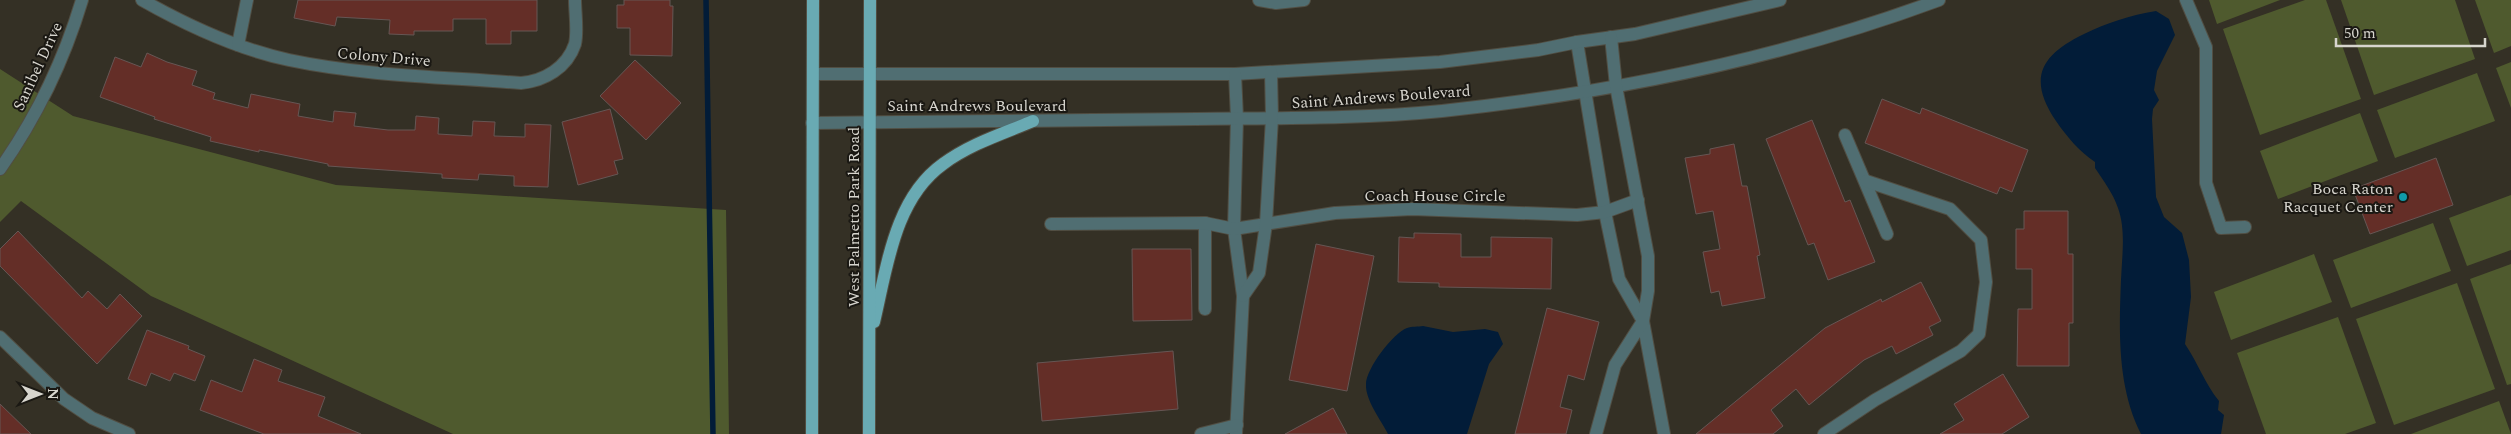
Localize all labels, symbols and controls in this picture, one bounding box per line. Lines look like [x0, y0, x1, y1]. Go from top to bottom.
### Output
scale bar [2336, 15, 2485, 47]
street label: Sanibel Drive [7, 18, 69, 115]
text: 50 m [2344, 22, 2376, 45]
street label: Colony Drive [336, 41, 432, 73]
street label: Saint Andrews Boulevard [1291, 79, 1471, 115]
street label: Saint Andrews Boulevard [887, 94, 1067, 118]
street label: West Palmetto Park Road [842, 127, 866, 307]
place label: Boca Raton Racquet Center [2283, 177, 2393, 219]
street label: Coach House Circle [1364, 184, 1506, 208]
marker: Boca Raton Racquet Center [2397, 191, 2409, 203]
north arrow [15, 369, 65, 419]
text: N [42, 388, 63, 400]

